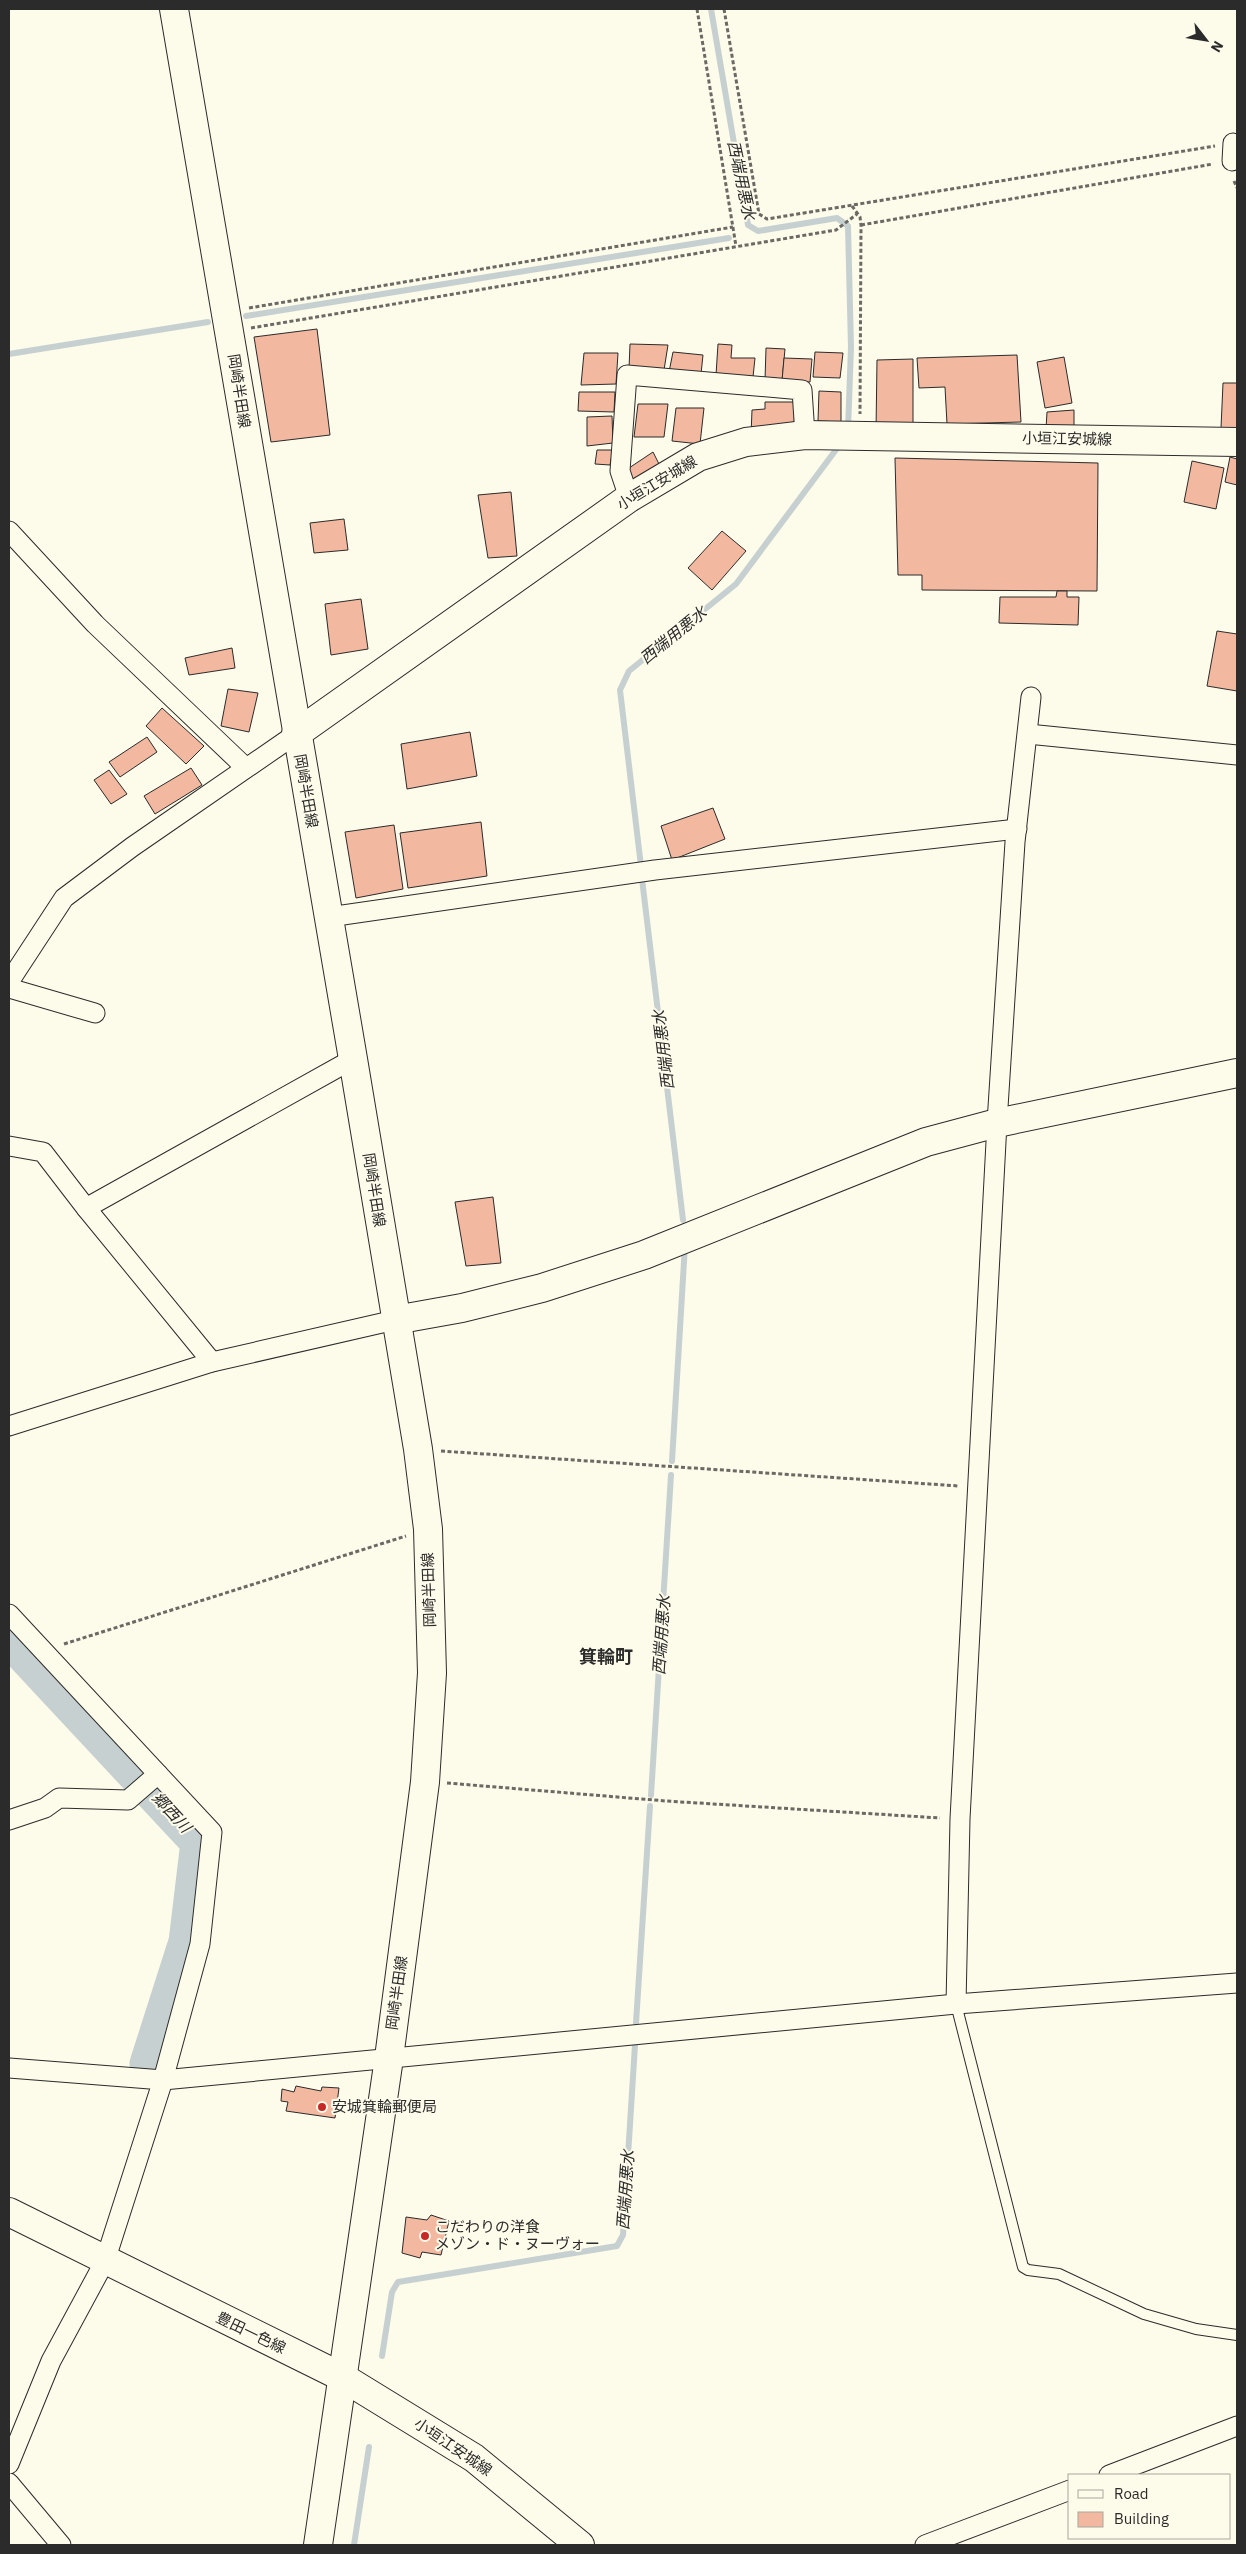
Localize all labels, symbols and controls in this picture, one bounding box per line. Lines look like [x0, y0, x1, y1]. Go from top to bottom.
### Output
north arrow [1181, 15, 1231, 65]
text: N [1207, 38, 1227, 56]
water label: 西端用悪水 [724, 139, 761, 223]
street label: 岡崎半田線 [224, 352, 255, 429]
street label: 小垣江安城線 [1022, 428, 1112, 449]
street label: 小垣江安城線 [613, 451, 700, 514]
water label: 西端用悪水 [636, 601, 712, 668]
street label: 岡崎半田線 [291, 752, 322, 830]
water label: 西端用悪水 [648, 1007, 678, 1091]
street label: 岡崎半田線 [359, 1151, 390, 1228]
street label: 岡崎半田線 [418, 1552, 439, 1628]
water label: 西端用悪水 [648, 1592, 674, 1676]
district label: 箕輪町 [579, 1645, 633, 1668]
water label: 郷西川 [148, 1788, 197, 1838]
street label: 岡崎半田線 [382, 1954, 411, 2031]
place label: 安城箕輪郵便局 [332, 2097, 437, 2116]
marker: 安城箕輪郵便局 [316, 2101, 328, 2113]
water label: 西端用悪水 [612, 2147, 638, 2231]
place label: こだわりの洋食 メゾン・ド・ヌーヴォー [435, 2217, 600, 2253]
marker: こだわりの洋食 メゾン・ド・ヌーヴォー [419, 2230, 431, 2242]
street label: 豊田一色線 [213, 2308, 289, 2358]
street label: 小垣江安城線 [411, 2414, 496, 2480]
legend [1068, 2474, 1231, 2539]
text: Road [1114, 2484, 1149, 2503]
text: Building [1114, 2509, 1169, 2528]

